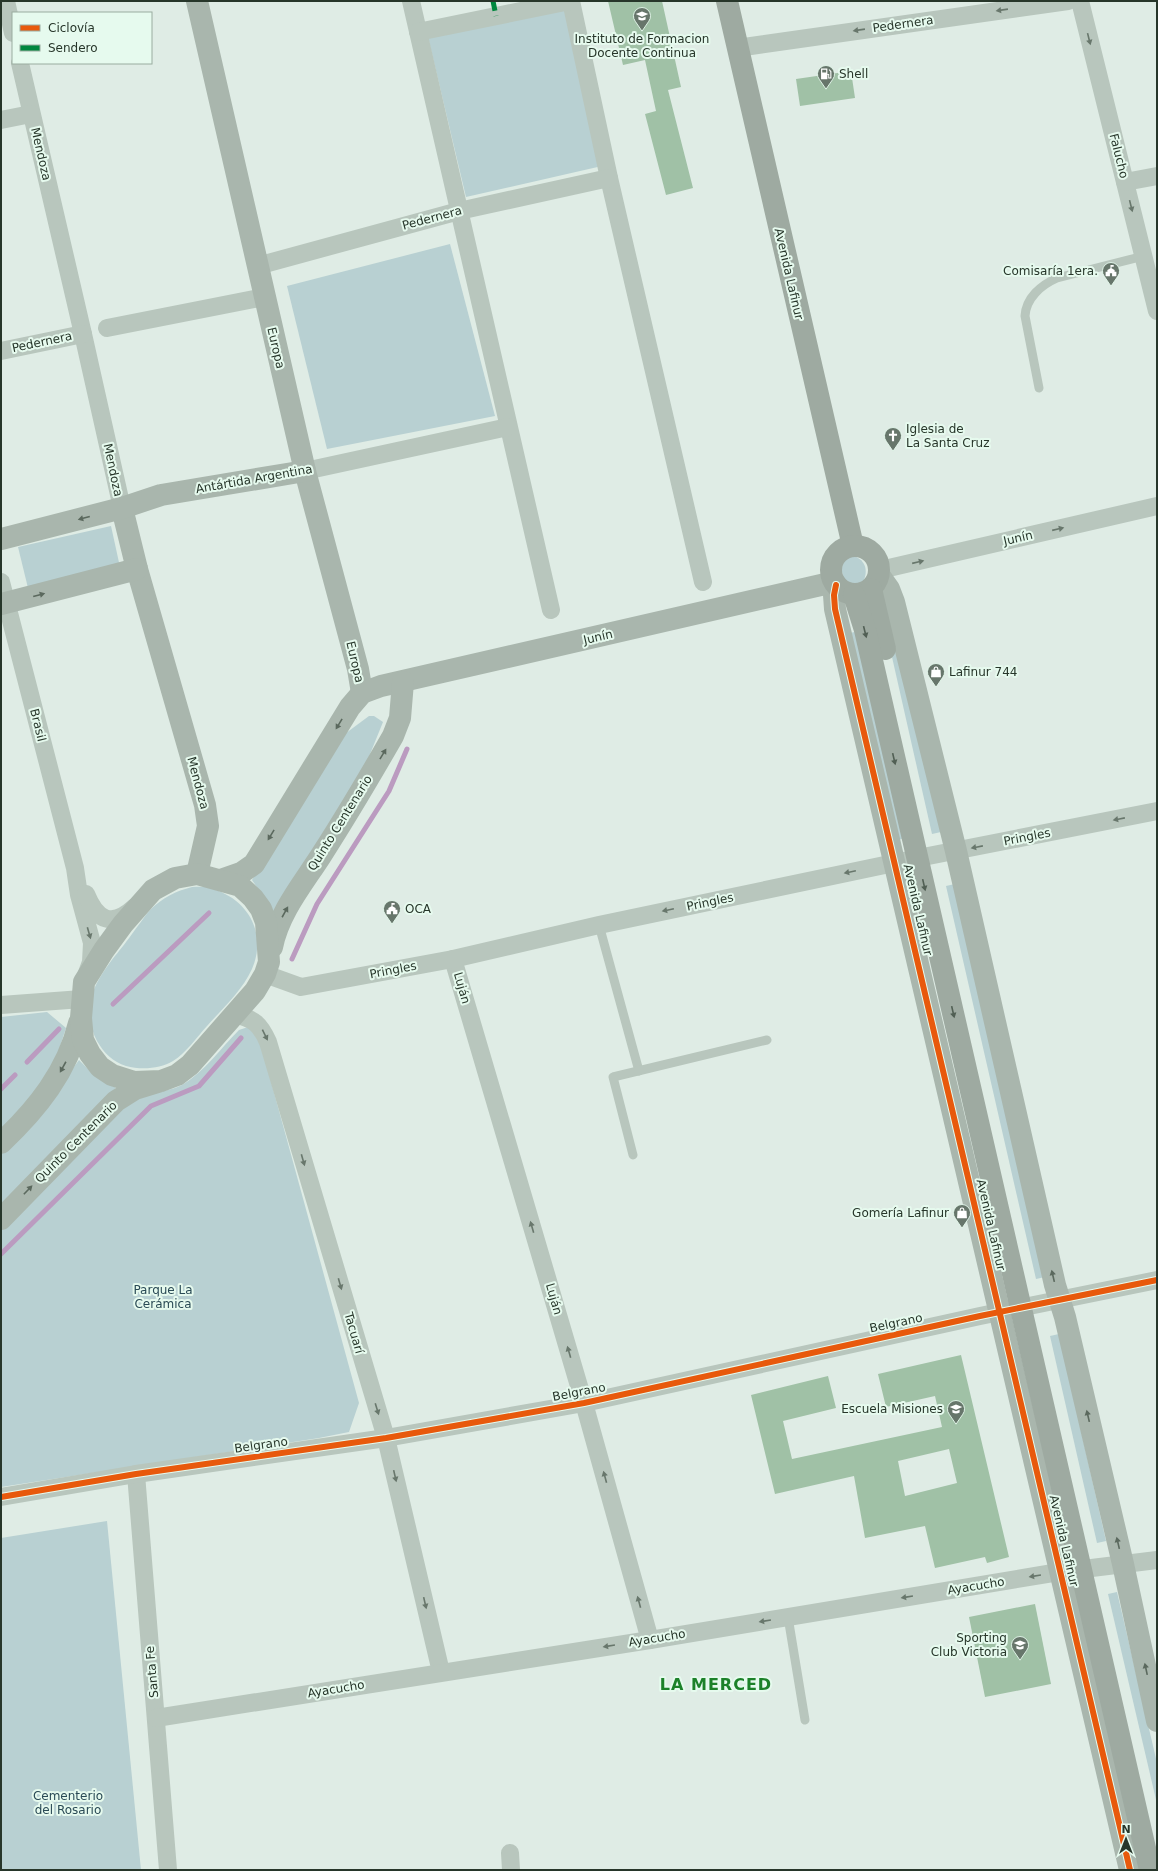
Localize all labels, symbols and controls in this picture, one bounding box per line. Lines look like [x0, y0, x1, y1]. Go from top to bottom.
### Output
school or university icon: Instituto de Formacion Docente Continua [632, 6, 652, 31]
one-way arrow [996, 7, 1008, 13]
legend [12, 12, 152, 64]
street label: Pedernera [872, 13, 934, 35]
text: Ciclovía [48, 21, 95, 35]
one-way arrow [853, 27, 865, 33]
place label: Instituto de Formacion Docente Continua [575, 32, 709, 60]
one-way arrow [1087, 33, 1093, 45]
text: Sendero [48, 41, 98, 55]
fuel station icon: Shell [816, 64, 836, 89]
place label: Shell [839, 67, 868, 81]
street label: Mendoza [28, 126, 54, 182]
street label: Falucho [1107, 132, 1131, 180]
one-way arrow [1128, 200, 1134, 212]
street label: Pedernera [401, 203, 463, 233]
street label: Avenida Lafinur [772, 227, 806, 321]
public building icon: Comisaría 1era. [1101, 261, 1121, 286]
place label: Comisaría 1era. [1003, 264, 1098, 278]
street label: Europa [264, 326, 288, 370]
street label: Pedernera [11, 329, 73, 355]
place label: Iglesia de La Santa Cruz [906, 422, 990, 450]
church icon: Iglesia de La Santa Cruz [883, 426, 903, 451]
street label: Mendoza [101, 442, 125, 498]
street label: Antártida Argentina [195, 462, 313, 496]
one-way arrow [78, 515, 90, 521]
one-way arrow [1052, 526, 1064, 532]
street label: Junín [1001, 528, 1034, 548]
one-way arrow [912, 558, 924, 564]
one-way arrow [33, 591, 45, 597]
one-way arrow [863, 626, 869, 638]
street label: Junín [581, 627, 614, 647]
street label: Europa [343, 640, 367, 684]
shop icon: Lafinur 744 [926, 662, 946, 687]
place label: Lafinur 744 [949, 665, 1017, 679]
street label: Brasil [27, 707, 49, 743]
one-way arrow [335, 719, 343, 729]
one-way arrow [379, 748, 386, 760]
one-way arrow [892, 753, 898, 765]
street label: Mendoza [184, 755, 212, 811]
street label: Quinto Centenario [305, 773, 375, 873]
one-way arrow [1113, 816, 1125, 822]
street label: Pringles [1002, 826, 1052, 848]
one-way arrow [268, 829, 275, 841]
one-way arrow [971, 844, 984, 850]
street label: Avenida Lafinur [901, 863, 935, 957]
one-way arrow [844, 870, 856, 876]
one-way arrow [921, 879, 927, 892]
street label: Pringles [685, 890, 735, 914]
public building icon: OCA [382, 899, 402, 924]
place label: OCA [405, 902, 432, 916]
one-way arrow [281, 906, 288, 918]
one-way arrow [662, 908, 674, 914]
one-way arrow [86, 927, 92, 939]
street label: Pringles [368, 959, 418, 981]
street label: Luján [451, 971, 473, 1005]
one-way arrow [951, 1006, 957, 1018]
one-way arrow [262, 1030, 268, 1041]
one-way arrow [59, 1061, 66, 1073]
street label: Quinto Centenario [32, 1098, 120, 1186]
one-way arrow [300, 1154, 306, 1166]
street label: Avenida Lafinur [974, 1178, 1008, 1272]
one-way arrow [23, 1185, 33, 1195]
shop icon: Gomería Lafinur [952, 1203, 972, 1228]
place label: Gomería Lafinur [852, 1206, 949, 1220]
one-way arrow [529, 1221, 535, 1233]
one-way arrow [1050, 1270, 1056, 1282]
one-way arrow [337, 1279, 343, 1291]
street label: Luján [543, 1282, 565, 1316]
park label: Parque La Cerámica [133, 1283, 193, 1311]
street label: Tacuarí [341, 1310, 367, 1356]
street label: Belgrano [868, 1311, 924, 1335]
one-way arrow [566, 1345, 572, 1357]
street label: Belgrano [551, 1380, 607, 1404]
school or university icon: Escuela Misiones [946, 1399, 966, 1424]
place label: Escuela Misiones [841, 1402, 943, 1416]
one-way arrow [374, 1403, 380, 1415]
one-way arrow [1085, 1410, 1091, 1422]
street label: Belgrano [233, 1434, 289, 1456]
one-way arrow [392, 1471, 398, 1483]
one-way arrow [602, 1471, 608, 1483]
street label: Avenida Lafinur [1047, 1494, 1081, 1588]
one-way arrow [1114, 1536, 1120, 1549]
one-way arrow [1029, 1573, 1041, 1579]
street label: Ayacucho [946, 1575, 1006, 1597]
one-way arrow [901, 1594, 913, 1600]
one-way arrow [636, 1596, 642, 1608]
one-way arrow [422, 1597, 428, 1609]
one-way arrow [759, 1618, 771, 1624]
street label: Ayacucho [627, 1627, 687, 1649]
place label: Sporting Club Victoria [931, 1631, 1007, 1659]
school or university icon: Sporting Club Victoria [1010, 1635, 1030, 1660]
one-way arrow [603, 1643, 615, 1649]
street label: Santa Fe [143, 1645, 161, 1699]
one-way arrow [1142, 1663, 1148, 1676]
district label: LA MERCED [660, 1675, 772, 1694]
street label: Ayacucho [306, 1678, 366, 1700]
park label: Cementerio del Rosario [33, 1789, 103, 1817]
north arrow [1106, 1819, 1146, 1859]
text: N [1121, 1823, 1131, 1836]

